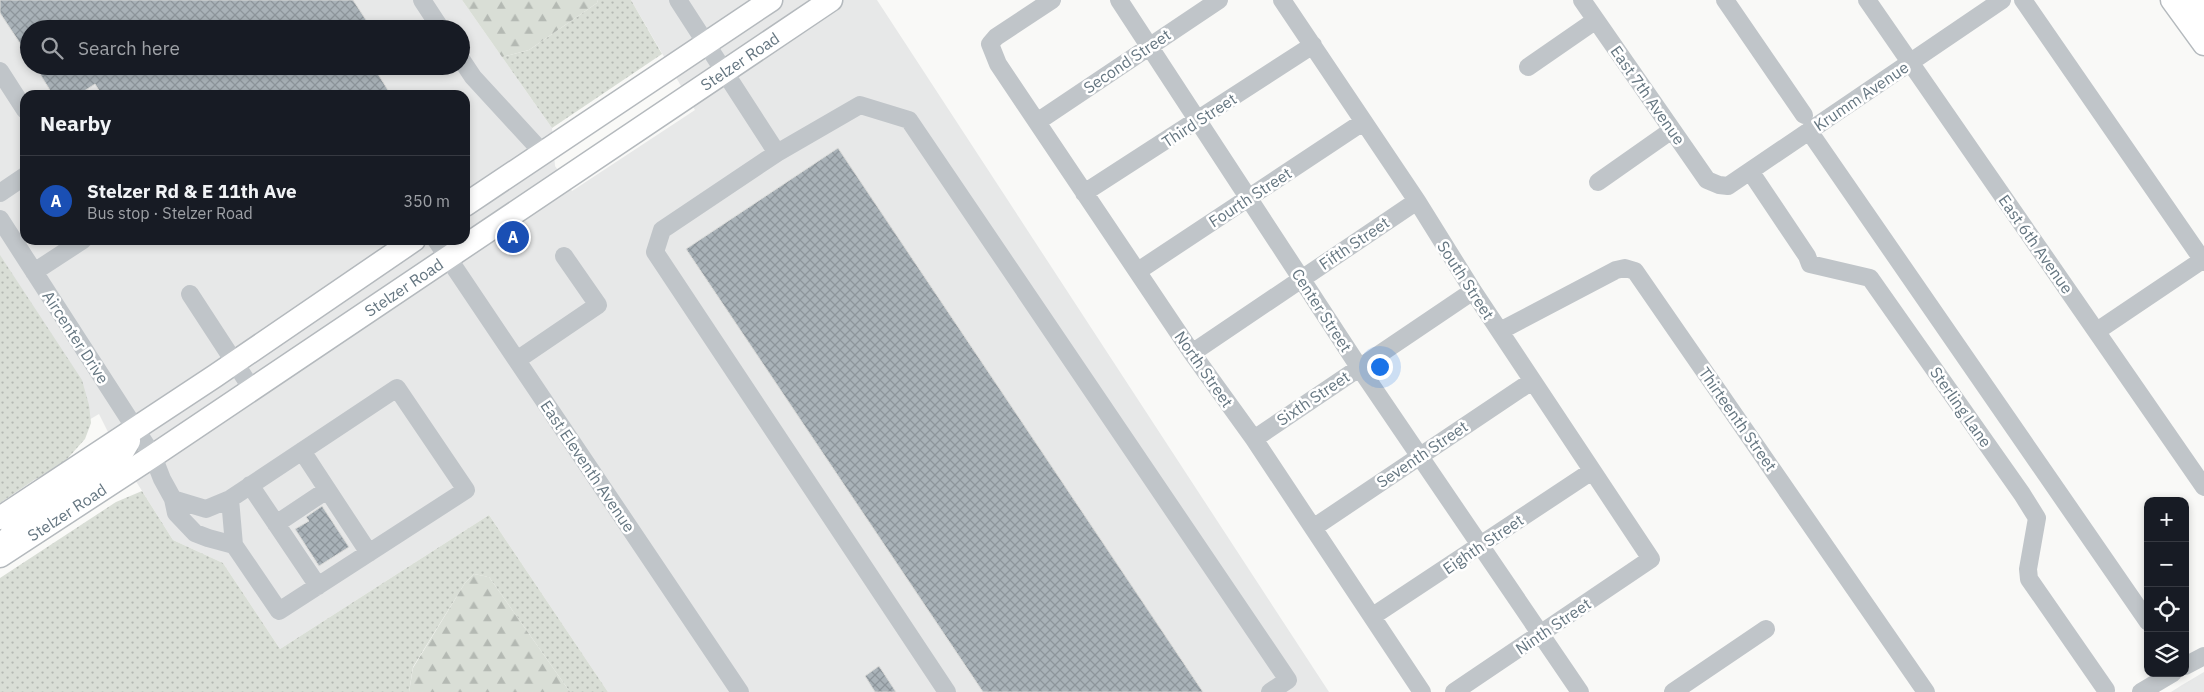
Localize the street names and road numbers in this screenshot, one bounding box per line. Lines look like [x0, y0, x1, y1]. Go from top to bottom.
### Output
street label: Second Street [1080, 24, 1174, 98]
street label: Stelzer Road [697, 28, 783, 95]
street label: East 7th Avenue [1606, 42, 1690, 149]
street label: Krumm Avenue [1810, 57, 1912, 135]
street label: Third Street [1158, 88, 1240, 152]
street label: Fourth Street [1205, 163, 1295, 231]
street label: East 6th Avenue [1994, 191, 2078, 298]
street label: Fifth Street [1315, 212, 1393, 274]
street label: South Street [1433, 237, 1499, 323]
street label: Stelzer Road [361, 254, 447, 321]
street label: Center Street [1288, 264, 1356, 356]
street label: Aircenter Drive [38, 287, 114, 387]
street label: North Street [1170, 327, 1238, 411]
street label: Thirteenth Street [1695, 363, 1781, 475]
street label: Sterling Lane [1926, 363, 1996, 451]
street label: Sixth Street [1273, 366, 1353, 430]
street label: East Eleventh Avenue [536, 396, 640, 536]
street label: Seventh Street [1372, 416, 1472, 492]
street label: Stelzer Road [24, 479, 110, 545]
street label: Eighth Street [1439, 510, 1527, 578]
street label: Ninth Street [1511, 593, 1595, 659]

